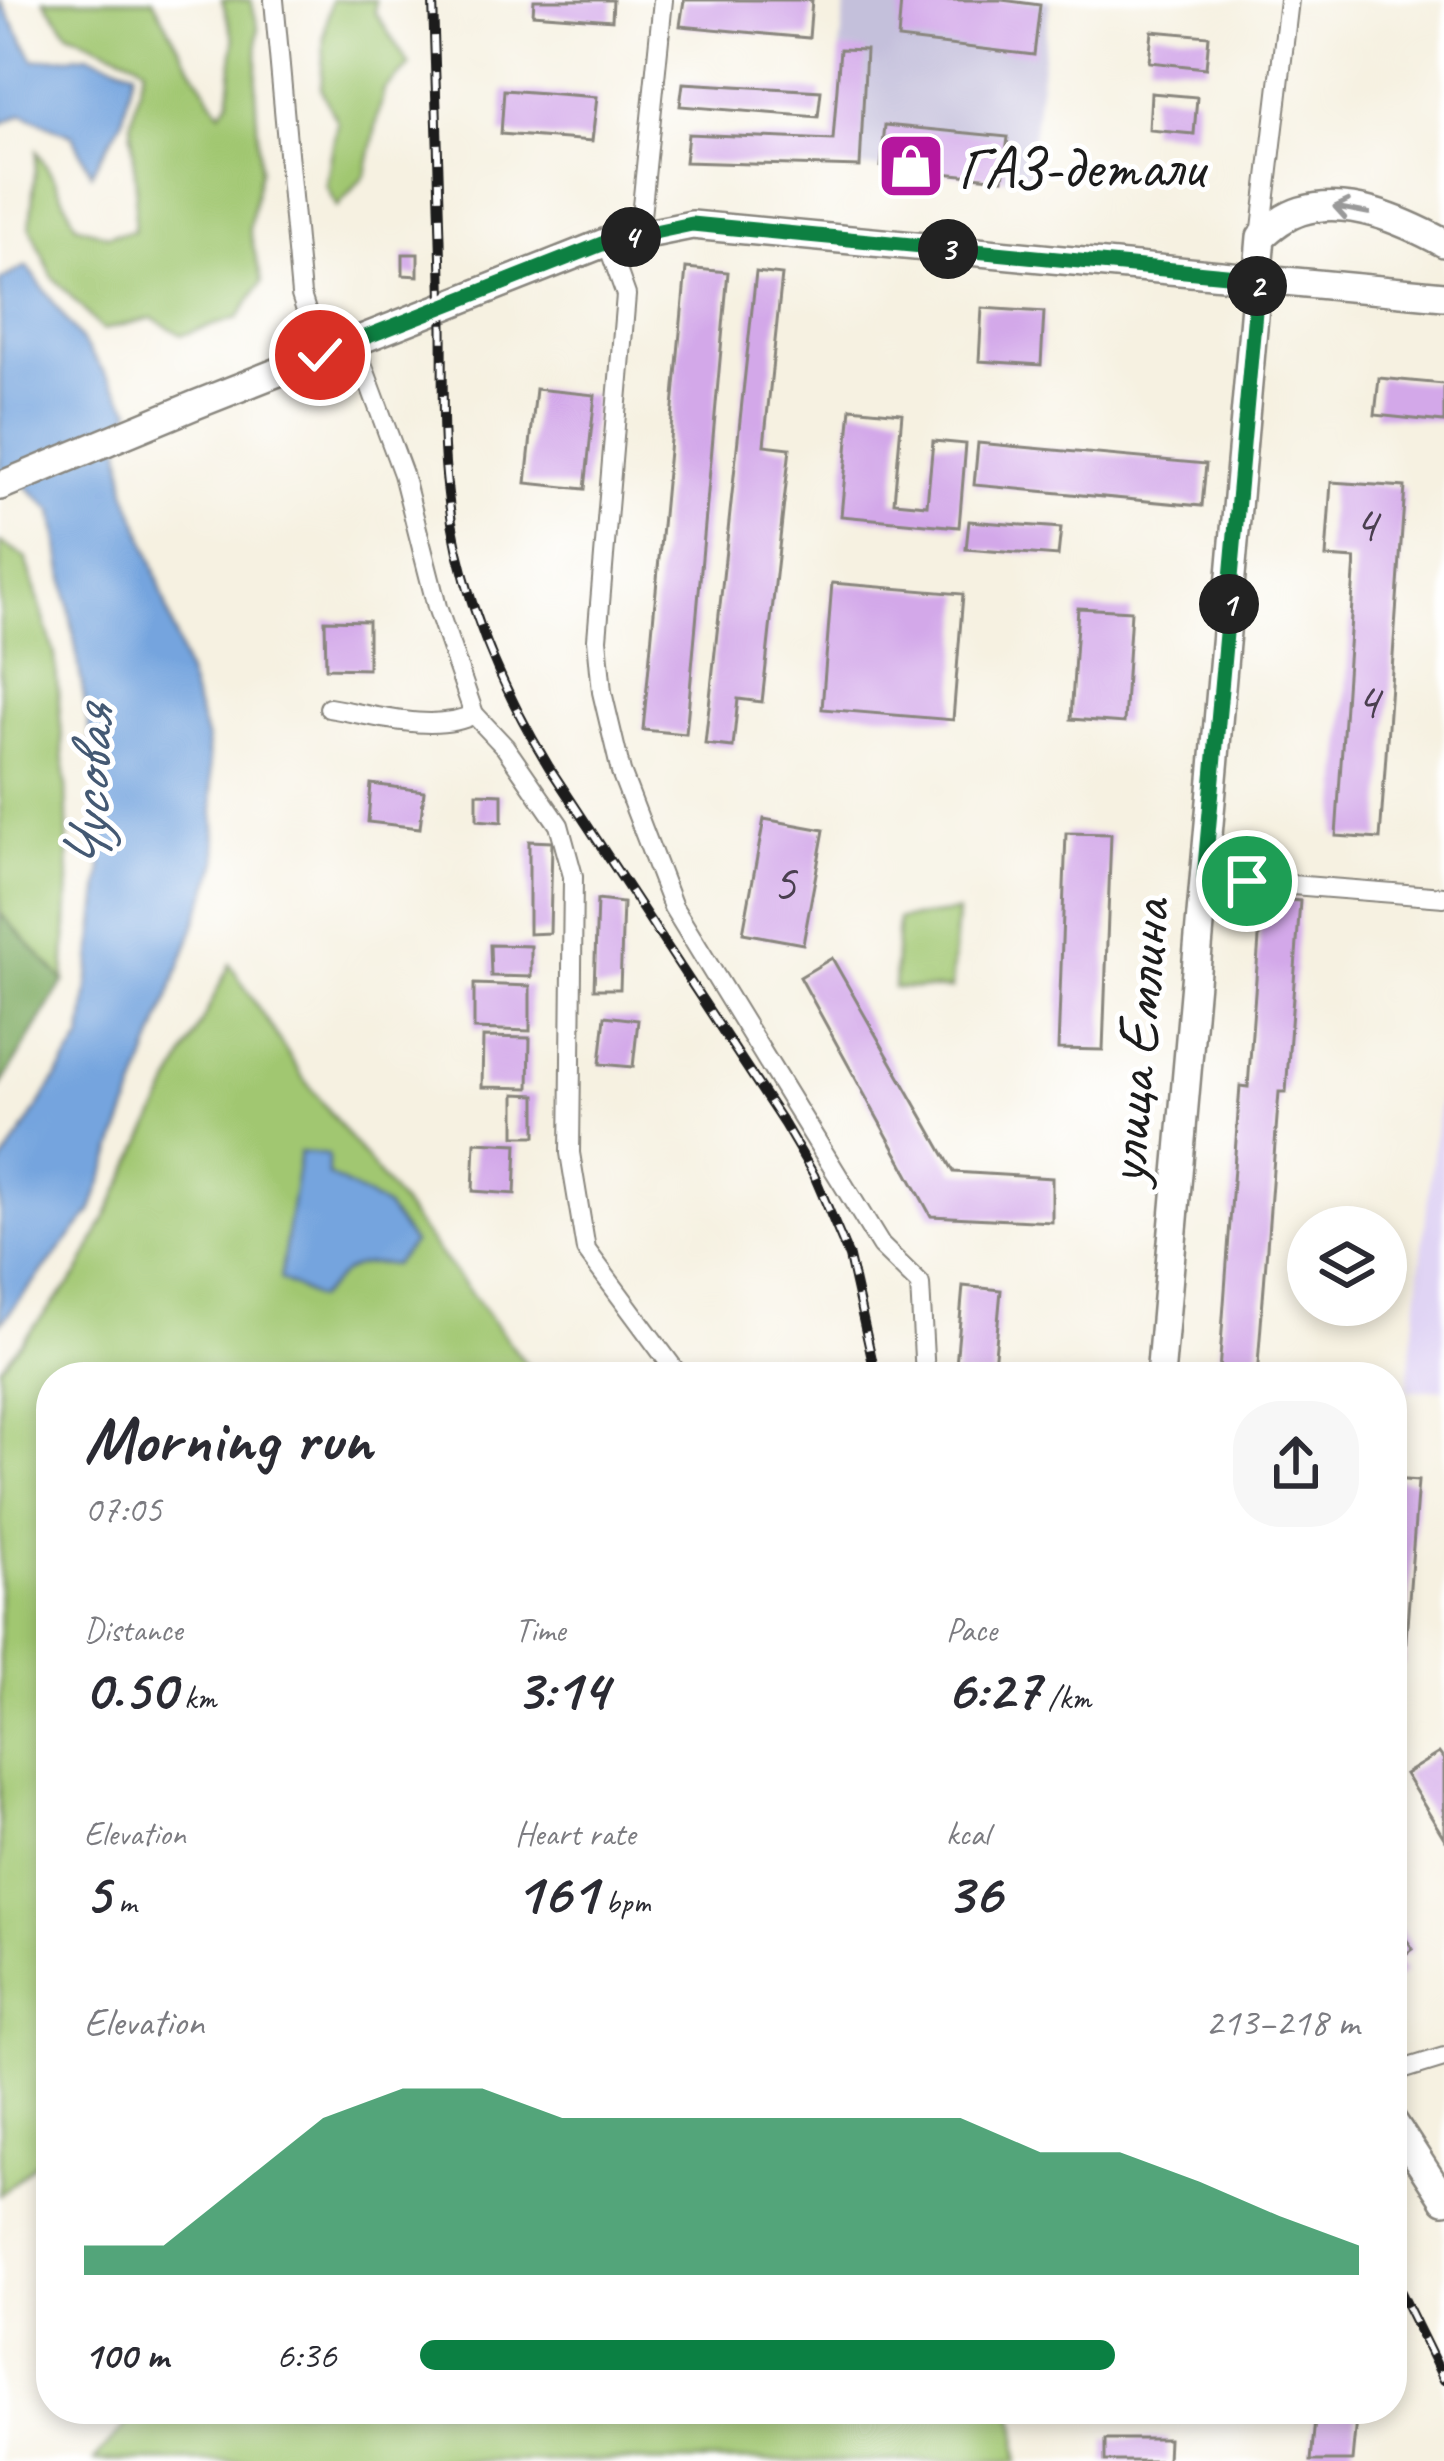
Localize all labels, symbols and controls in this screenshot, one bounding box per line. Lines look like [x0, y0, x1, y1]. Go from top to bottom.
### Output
place label: ГАЗ-детали [958, 129, 1208, 205]
shop icon: ГАЗ-детали [876, 131, 946, 201]
one-way arrow [1333, 198, 1372, 220]
pin: 4 [601, 207, 661, 267]
text: 4 [624, 216, 638, 258]
pin: 3 [918, 219, 978, 279]
text: 3 [941, 228, 955, 270]
pin: 2 [1227, 256, 1287, 316]
text: 2 [1250, 265, 1264, 307]
pin [269, 304, 371, 406]
icon: check [287, 322, 353, 388]
house number: 4 [1353, 489, 1382, 557]
pin: 1 [1199, 574, 1259, 634]
text: 1 [1222, 583, 1236, 625]
house number: 4 [1355, 666, 1384, 734]
water label: Чусовая [47, 699, 132, 874]
pin [1196, 830, 1298, 932]
house number: 5 [772, 848, 799, 916]
icon: arrive [1214, 848, 1280, 914]
street label: улица Емлина [1086, 893, 1188, 1191]
map controls [1287, 1206, 1407, 1326]
button: layers [1287, 1206, 1407, 1326]
text: Morning run [84, 1398, 372, 1481]
button: share [1233, 1401, 1359, 1527]
text: 07:05 [84, 1485, 162, 1534]
text: Distance [84, 1609, 182, 1651]
text: Time [515, 1609, 566, 1651]
text: Pace [946, 1609, 997, 1651]
text: 0.50 [84, 1651, 176, 1727]
text: 3:14 [515, 1651, 608, 1727]
text: 6:27 [946, 1651, 1040, 1727]
text: km [176, 1677, 216, 1719]
text: /km [1040, 1677, 1091, 1719]
text: Elevation [84, 1813, 186, 1855]
text: Heart rate [515, 1813, 635, 1855]
text: kcal [946, 1813, 990, 1855]
text: 5 [84, 1855, 110, 1931]
text: 161 [515, 1855, 597, 1931]
text: 36 [946, 1855, 1001, 1931]
text: m [110, 1881, 137, 1923]
text: bpm [597, 1881, 651, 1923]
text: Elevation [84, 1998, 204, 2047]
text: 213–218 m [1205, 1998, 1359, 2047]
text: 100 m [84, 2331, 168, 2380]
text: 6:36 [276, 2331, 336, 2380]

